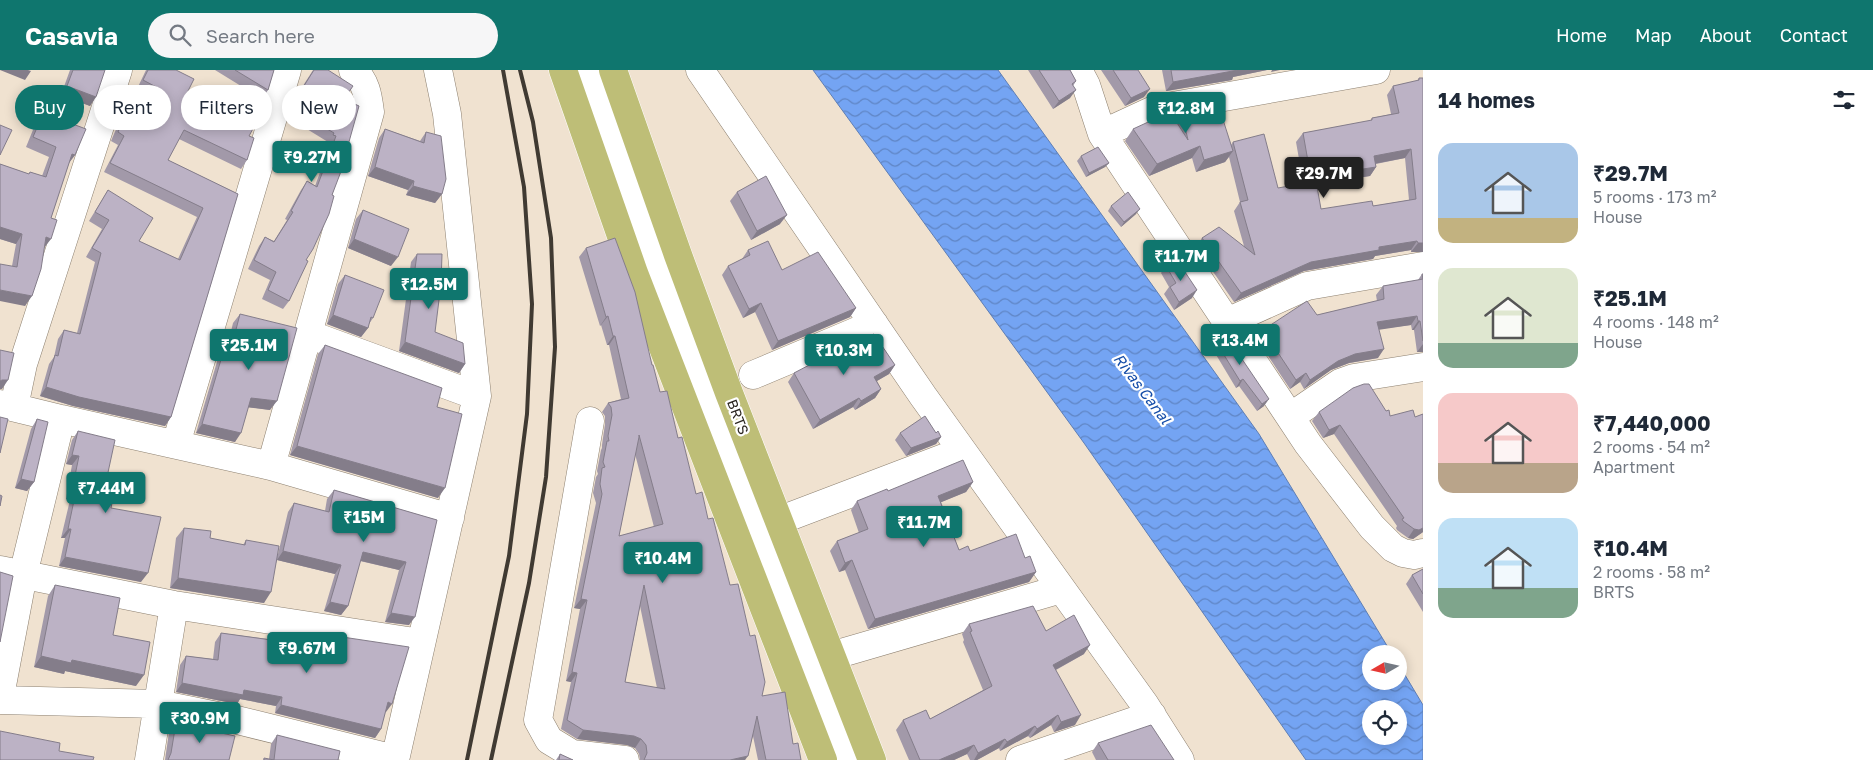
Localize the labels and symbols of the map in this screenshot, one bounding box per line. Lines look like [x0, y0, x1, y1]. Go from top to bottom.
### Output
pin: ₹12.8M [1145, 92, 1227, 134]
pin: ₹9.27M [271, 140, 353, 183]
pin: ₹29.7M [1283, 156, 1365, 199]
pin: ₹11.7M [1140, 240, 1222, 282]
pin: ₹12.5M [388, 268, 470, 310]
pin: ₹13.4M [1199, 324, 1281, 366]
pin: ₹25.1M [208, 328, 290, 371]
pin: ₹10.3M [803, 334, 885, 376]
water label: Rivas Canal [1110, 350, 1176, 428]
street label: BRTS [724, 397, 753, 437]
pin: ₹7.44M [65, 472, 147, 514]
pin: ₹15M [334, 500, 394, 543]
pin: ₹11.7M [883, 506, 965, 548]
pin: ₹10.4M [622, 542, 704, 584]
pin: ₹9.67M [266, 632, 348, 674]
north arrow [1362, 645, 1408, 690]
pin: ₹30.9M [159, 702, 241, 744]

